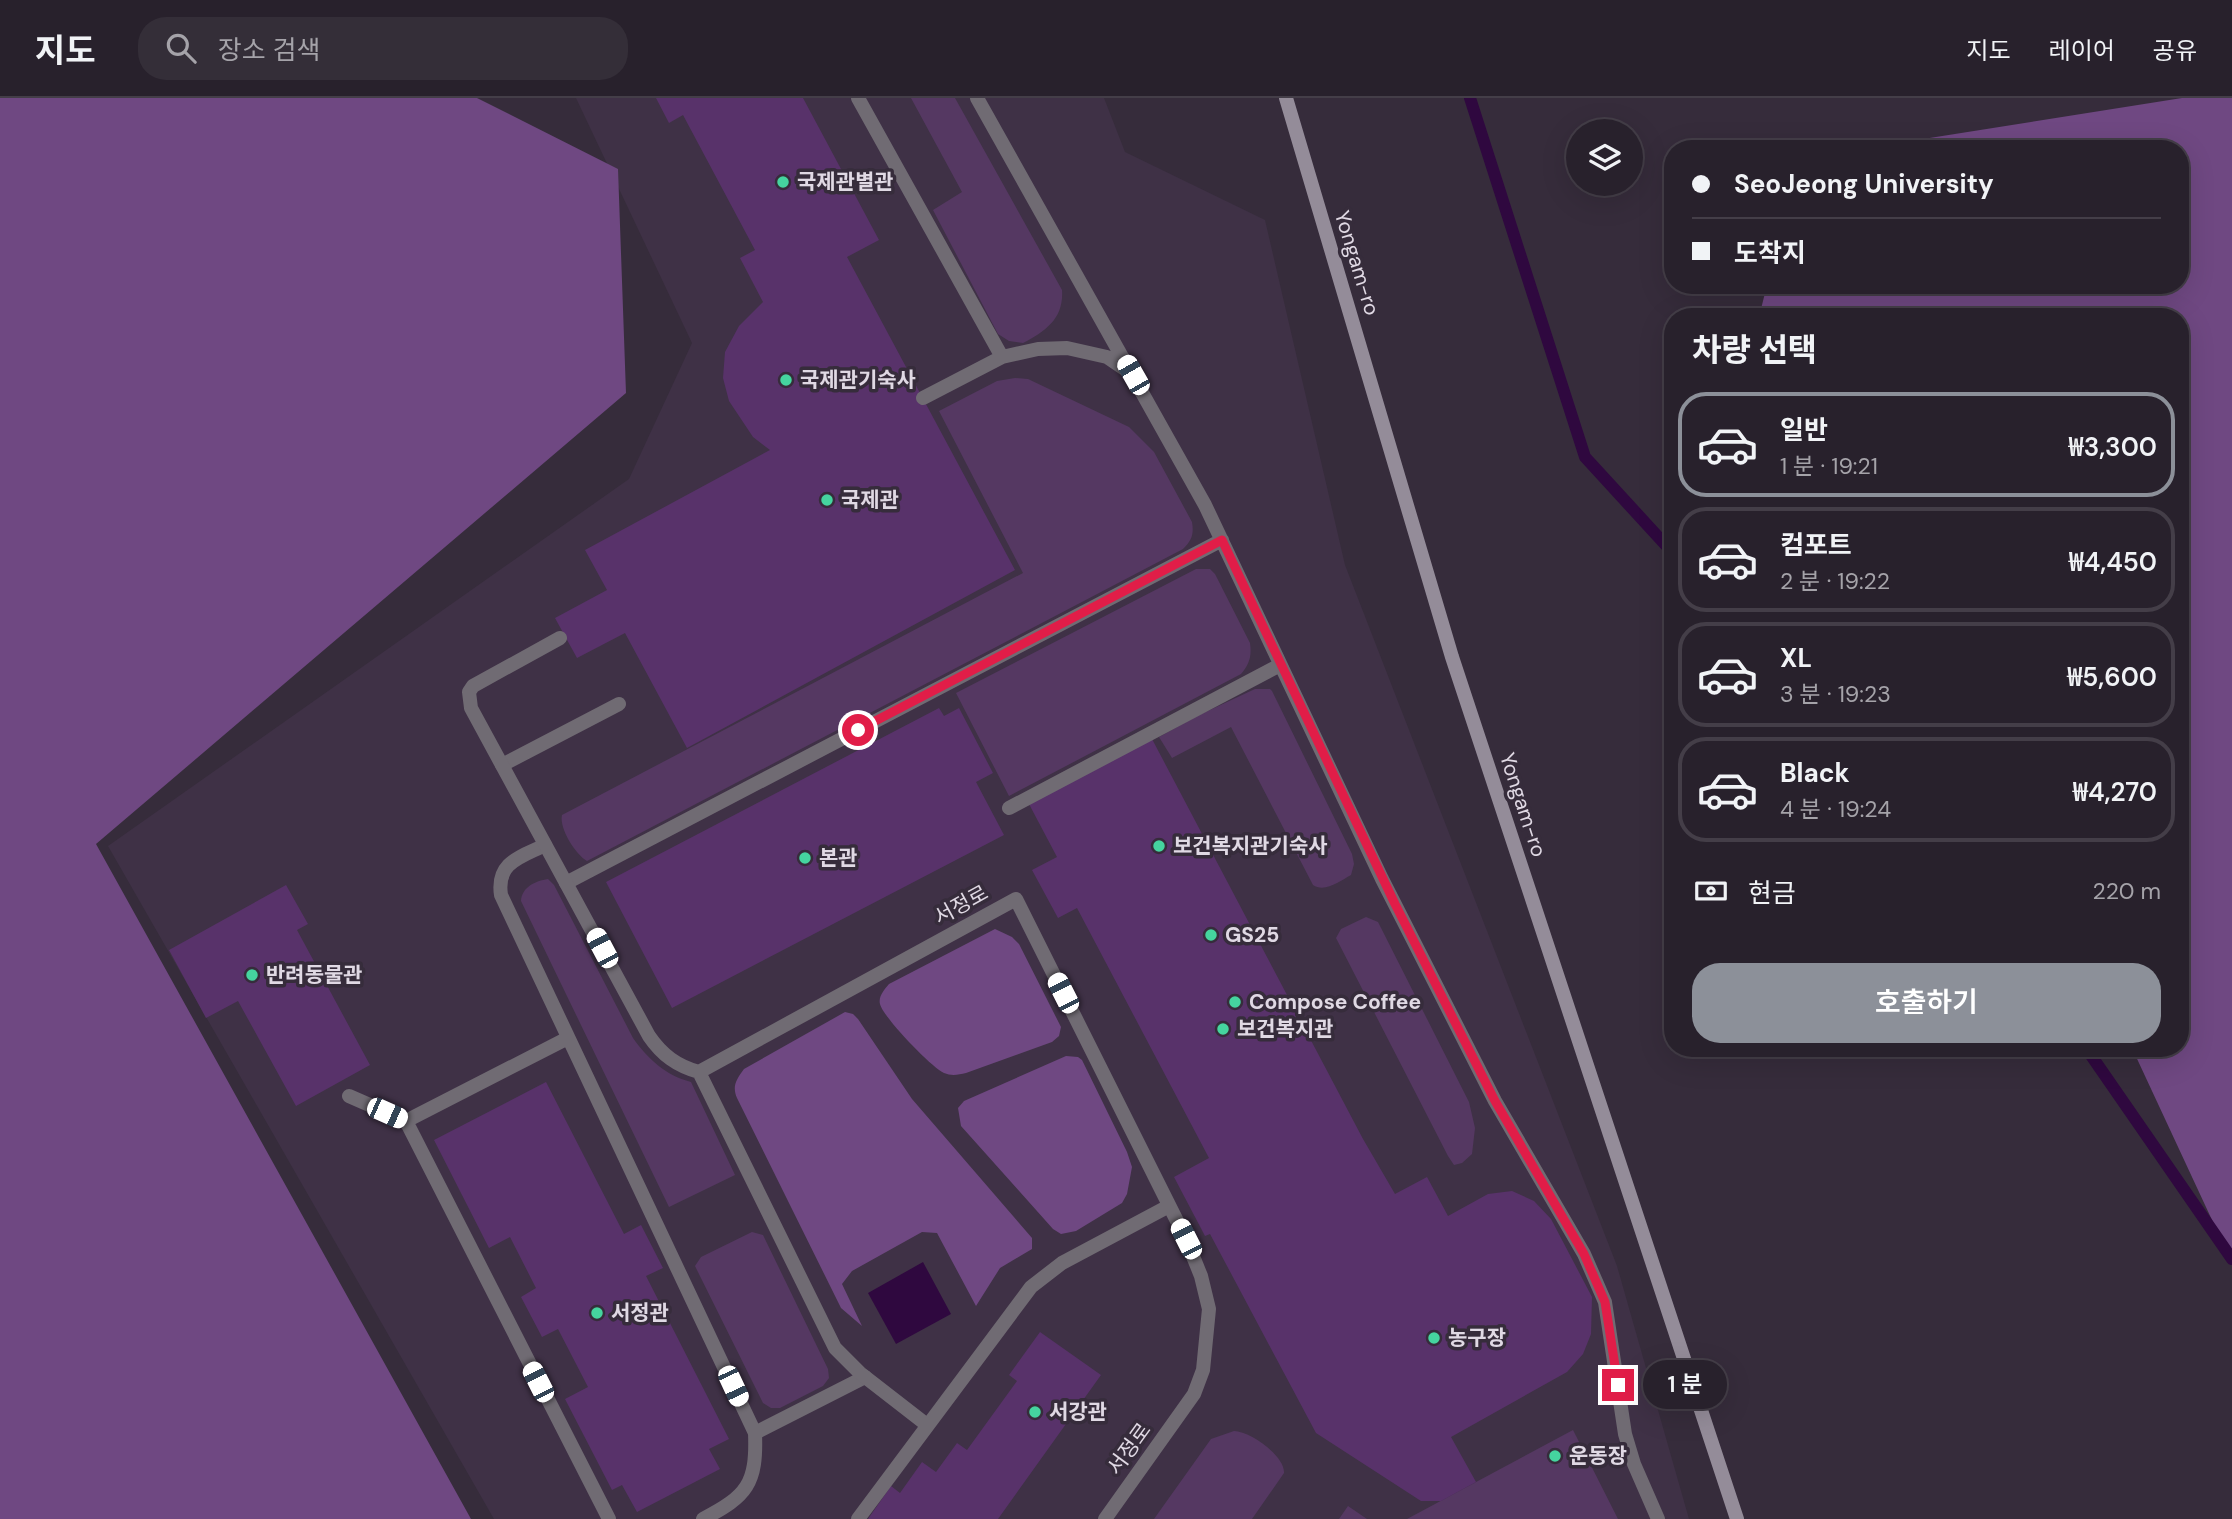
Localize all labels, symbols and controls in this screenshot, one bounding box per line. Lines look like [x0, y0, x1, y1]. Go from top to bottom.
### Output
search box [138, 17, 628, 80]
text: 지도 [35, 29, 96, 72]
icon: search [162, 29, 200, 67]
text: 장소 검색 [218, 33, 320, 67]
text: 지도 [1966, 35, 2011, 66]
text: 레이어 [2049, 35, 2115, 66]
text: 공유 [2153, 35, 2197, 66]
map controls [1566, 119, 1643, 196]
button: layers [1566, 119, 1643, 196]
text: SeoJeong University [1734, 167, 1994, 201]
place label: 국제관별관 [797, 168, 894, 196]
marker: 국제관별관 [775, 174, 791, 190]
street label: Yongam-ro [1328, 207, 1386, 319]
text: 도착지 [1734, 236, 1806, 270]
text: 차량 선택 [1692, 329, 1817, 371]
car [1114, 352, 1153, 398]
place label: 국제관기숙사 [800, 366, 916, 394]
marker: 국제관기숙사 [778, 372, 794, 388]
icon: car [1696, 413, 1759, 476]
text: 일반 [1780, 413, 1828, 447]
text: ₩3,300 [2069, 430, 2157, 464]
text: 1 분 · 19:21 [1780, 451, 1878, 481]
place label: 국제관 [841, 486, 899, 514]
marker: 국제관 [819, 492, 835, 508]
icon: car [1696, 528, 1759, 591]
text: 컴포트 [1780, 528, 1852, 562]
text: ₩4,450 [2069, 545, 2157, 579]
text: 2 분 · 19:22 [1780, 566, 1890, 596]
text: XL [1780, 641, 1812, 675]
icon: car [1696, 643, 1759, 706]
text: ₩5,600 [2067, 660, 2157, 694]
text: 3 분 · 19:23 [1780, 679, 1891, 709]
route start [842, 714, 874, 746]
street label: Yongam-ro [1493, 749, 1553, 861]
text: Black [1780, 756, 1850, 790]
icon: car [1696, 758, 1759, 821]
text: ₩4,270 [2073, 775, 2157, 809]
text: 4 분 · 19:24 [1780, 794, 1891, 824]
place label: 보건복지관기숙사 [1173, 832, 1328, 860]
marker: 보건복지관기숙사 [1151, 838, 1167, 854]
place label: 본관 [819, 844, 858, 872]
marker: 본관 [797, 850, 813, 866]
icon: cash [1692, 872, 1730, 910]
text: 현금 [1748, 876, 1796, 910]
text: 220 m [2092, 876, 2161, 906]
street label: 서정로 [929, 879, 993, 931]
place label: GS25 [1225, 921, 1279, 949]
car [583, 925, 622, 971]
marker: GS25 [1203, 927, 1219, 943]
place label: 반려동물관 [266, 961, 363, 989]
button: 호출하기 [1692, 963, 2161, 1043]
marker: 반려동물관 [244, 967, 260, 983]
car [1045, 970, 1082, 1016]
place label: Compose Coffee [1249, 988, 1421, 1016]
marker: Compose Coffee [1227, 994, 1243, 1010]
place label: 보건복지관 [1237, 1015, 1334, 1043]
marker: 보건복지관 [1215, 1021, 1231, 1037]
car [364, 1095, 411, 1131]
car [1168, 1216, 1205, 1262]
place label: 서정관 [611, 1299, 669, 1327]
marker: 서정관 [589, 1305, 605, 1321]
place label: 농구장 [1448, 1324, 1506, 1352]
marker: 농구장 [1426, 1330, 1442, 1346]
car [520, 1359, 557, 1405]
callout: 1 분 [1642, 1360, 1726, 1410]
car [715, 1363, 752, 1409]
route end [1602, 1369, 1634, 1401]
text: 1 분 [1668, 1369, 1702, 1399]
place label: 서강관 [1049, 1398, 1107, 1426]
marker: 서강관 [1027, 1404, 1043, 1420]
street label: 서정로 [1101, 1417, 1157, 1481]
place label: 운동장 [1569, 1442, 1627, 1470]
marker: 운동장 [1547, 1448, 1563, 1464]

